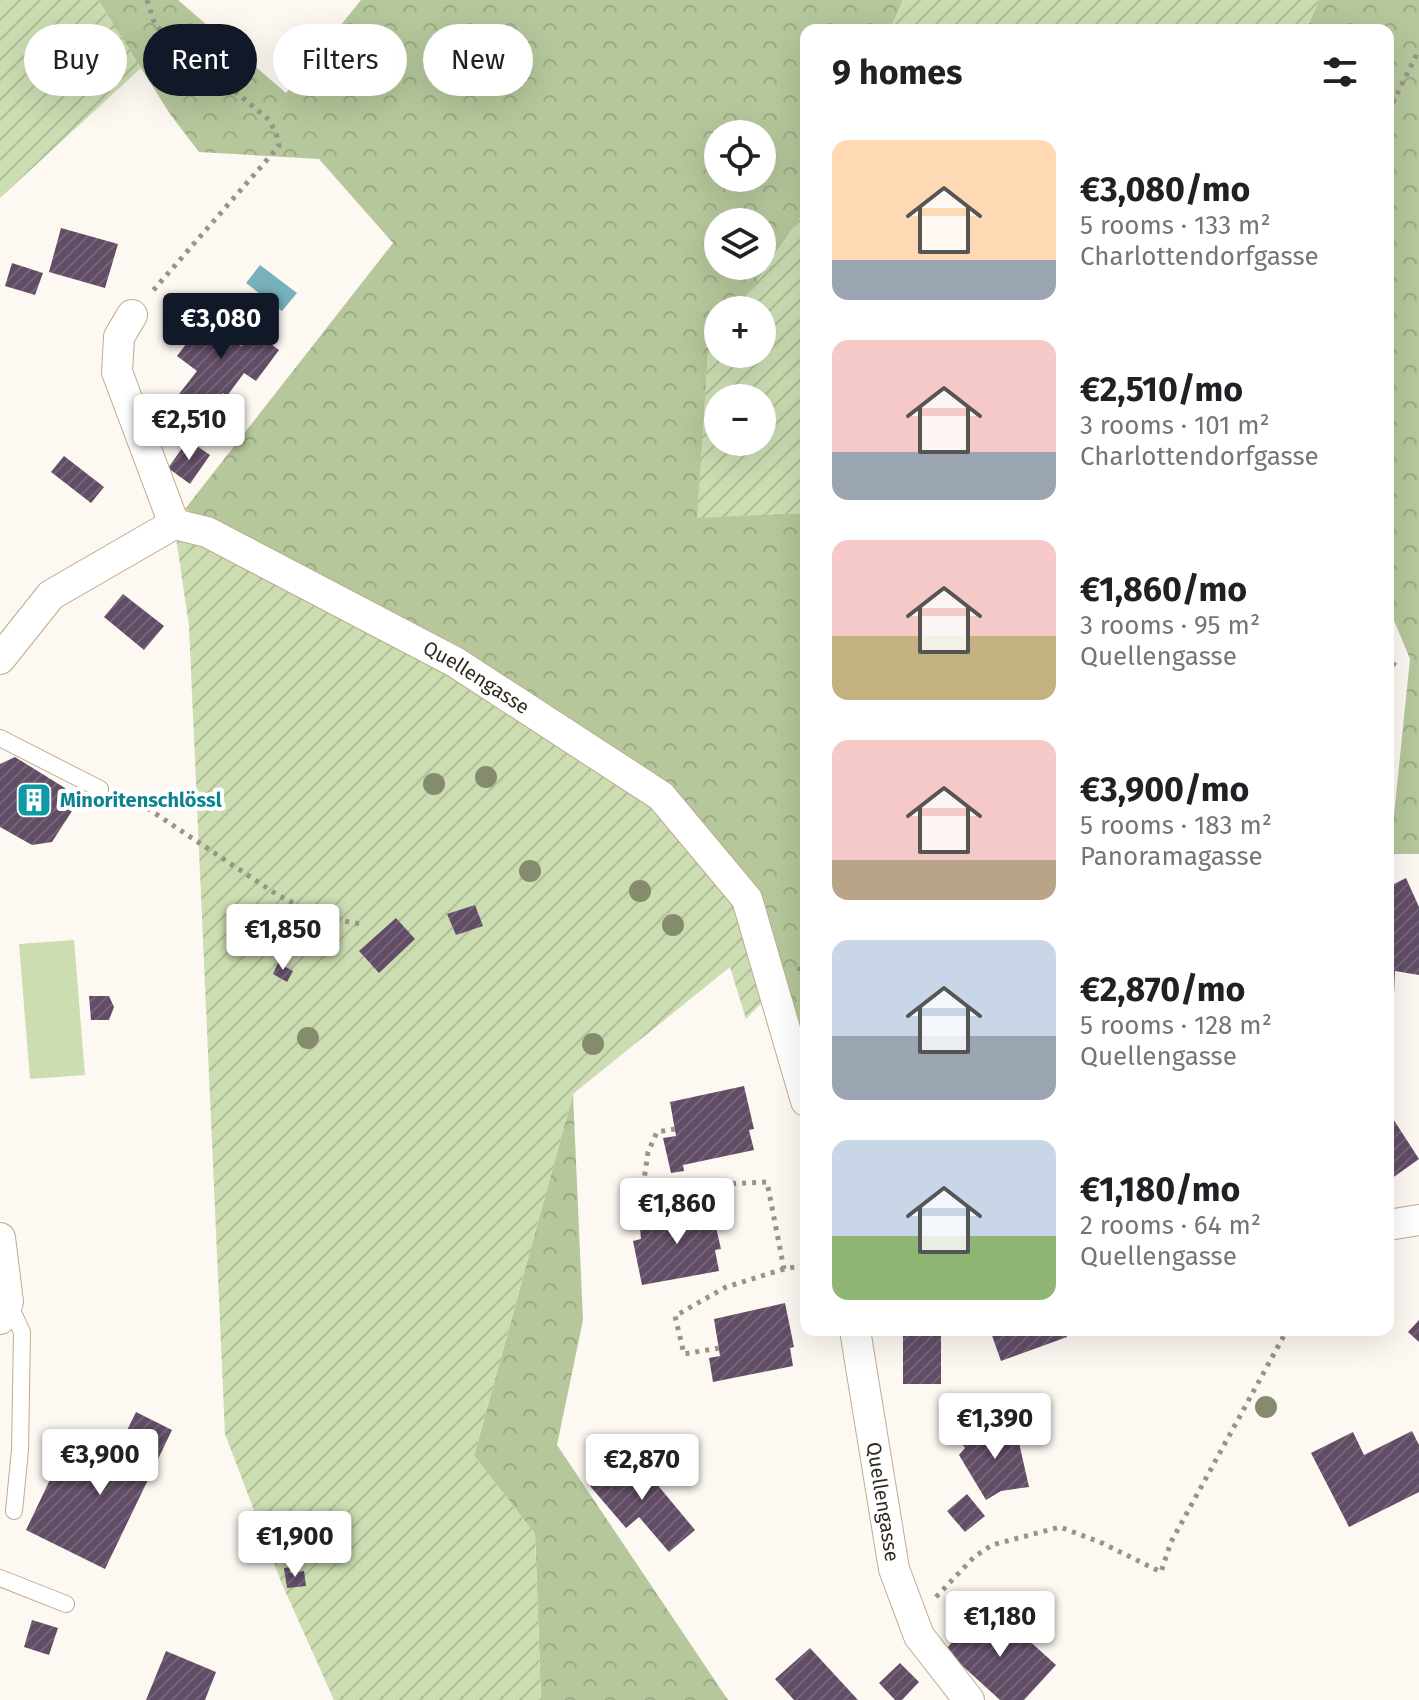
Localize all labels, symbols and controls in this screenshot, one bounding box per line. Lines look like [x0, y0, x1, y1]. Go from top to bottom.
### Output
chip: Buy [24, 24, 127, 96]
chip: Rent [143, 24, 257, 96]
chip: Filters [273, 24, 407, 96]
chip: New [423, 24, 533, 96]
icon: filters [1318, 50, 1362, 94]
text: 9 homes [832, 52, 963, 93]
map controls [704, 120, 776, 456]
button: locate [704, 120, 776, 192]
text: €3,080/mo [1080, 169, 1250, 210]
icon: home [896, 172, 992, 268]
button: layers [704, 208, 776, 280]
text: 5 rooms · 133 m² [1080, 210, 1271, 241]
text: Charlottendorfgasse [1080, 241, 1319, 272]
pin: €3,080 [156, 293, 286, 361]
button: + [704, 296, 776, 368]
text: €3,080 [181, 303, 261, 334]
text: €2,510/mo [1080, 369, 1243, 410]
icon: home [896, 372, 992, 468]
button: − [704, 384, 776, 456]
pin: €2,510 [124, 394, 254, 462]
text: €2,510 [152, 404, 226, 435]
text: 3 rooms · 101 m² [1080, 410, 1270, 441]
text: Charlottendorfgasse [1080, 441, 1319, 472]
text: €1,860/mo [1080, 569, 1247, 610]
icon: home [896, 572, 992, 668]
text: 3 rooms · 95 m² [1080, 610, 1260, 641]
street label: Quellengasse [419, 635, 534, 719]
text: Quellengasse [1080, 641, 1237, 672]
text: €3,900/mo [1080, 769, 1249, 810]
icon: home [896, 772, 992, 868]
building icon: Minoritenschlössl [15, 781, 53, 819]
place label: Minoritenschlössl [60, 788, 222, 812]
text: 5 rooms · 183 m² [1080, 810, 1272, 841]
text: Panoramagasse [1080, 841, 1263, 872]
pin: €1,850 [218, 904, 348, 972]
text: €1,850 [244, 914, 322, 945]
text: €2,870/mo [1080, 969, 1245, 1010]
icon: home [896, 972, 992, 1068]
text: 5 rooms · 128 m² [1080, 1010, 1272, 1041]
text: Quellengasse [1080, 1041, 1237, 1072]
text: €1,180/mo [1080, 1169, 1240, 1210]
icon: home [896, 1172, 992, 1268]
pin: €1,860 [612, 1178, 742, 1246]
text: €1,860 [638, 1188, 716, 1219]
text: 2 rooms · 64 m² [1080, 1210, 1261, 1241]
text: Quellengasse [1080, 1241, 1237, 1272]
pin: €1,390 [930, 1393, 1060, 1461]
text: €1,390 [957, 1403, 1033, 1434]
pin: €3,900 [35, 1429, 165, 1497]
pin: €2,870 [577, 1434, 707, 1502]
text: €3,900 [60, 1439, 140, 1470]
street label: Quellengasse [861, 1440, 905, 1563]
text: €2,870 [604, 1444, 680, 1475]
pin: €1,900 [230, 1511, 360, 1579]
text: €1,900 [256, 1521, 334, 1552]
pin: €1,180 [935, 1591, 1065, 1659]
text: €1,180 [964, 1601, 1036, 1632]

